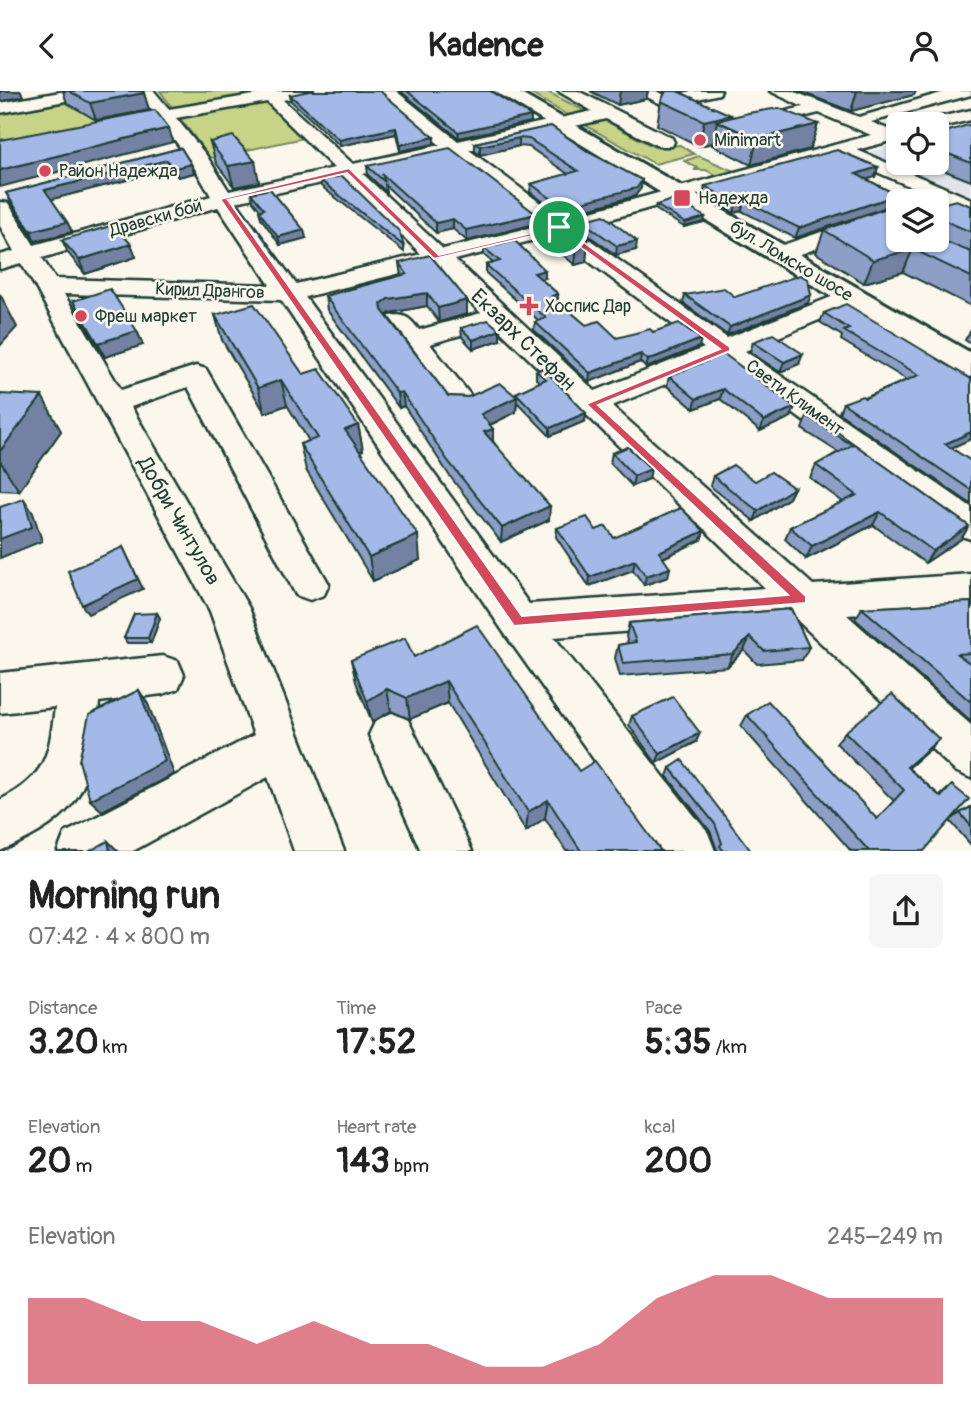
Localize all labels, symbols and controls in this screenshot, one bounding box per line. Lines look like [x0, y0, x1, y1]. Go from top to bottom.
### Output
text: Kadence [428, 26, 543, 66]
icon: back [28, 27, 66, 65]
icon: person [905, 27, 943, 65]
map controls [886, 112, 949, 252]
button: locate [886, 112, 949, 175]
place label: Minimart [714, 129, 782, 152]
marker: Minimart [692, 132, 708, 148]
place label: Район Надежда [59, 160, 178, 183]
marker: Район Надежда [37, 163, 53, 179]
place label: Надежда [698, 187, 768, 210]
marker: Надежда [672, 188, 692, 208]
button: layers [886, 189, 949, 252]
street label: Дравски бой [106, 194, 205, 242]
pin [529, 197, 589, 257]
icon: arrive [540, 208, 578, 246]
street label: бул. Ломско шосе [725, 215, 857, 307]
street label: Кирил Дрангов [155, 278, 265, 304]
street label: Екзарх Стефан [465, 283, 581, 397]
place label: Хоспис Дар [545, 295, 631, 318]
marker: Хоспис Дар [519, 296, 539, 316]
place label: Фреш маркет [95, 305, 197, 328]
marker: Фреш маркет [73, 308, 89, 324]
street label: Свети Климент [741, 355, 849, 441]
street label: Добри Чинтулов [131, 451, 227, 590]
text: Morning run [28, 872, 220, 920]
button: share [869, 874, 943, 948]
text: 07:42 · 4 × 800 m [28, 922, 210, 951]
text: Distance [28, 996, 97, 1020]
text: Time [336, 996, 376, 1020]
text: Pace [645, 996, 682, 1020]
text: 3.20 [28, 1020, 99, 1064]
text: 17:52 [336, 1020, 416, 1064]
text: 5:35 [645, 1020, 711, 1064]
text: km [99, 1035, 128, 1059]
text: /km [711, 1035, 747, 1059]
text: Elevation [28, 1115, 100, 1139]
text: Heart rate [336, 1115, 416, 1139]
text: kcal [645, 1115, 676, 1139]
text: 20 [28, 1139, 71, 1183]
text: 143 [336, 1139, 390, 1183]
text: 200 [645, 1139, 712, 1183]
text: m [71, 1154, 92, 1178]
text: bpm [390, 1154, 429, 1178]
text: Elevation [28, 1222, 116, 1251]
text: 245–249 m [827, 1222, 943, 1251]

